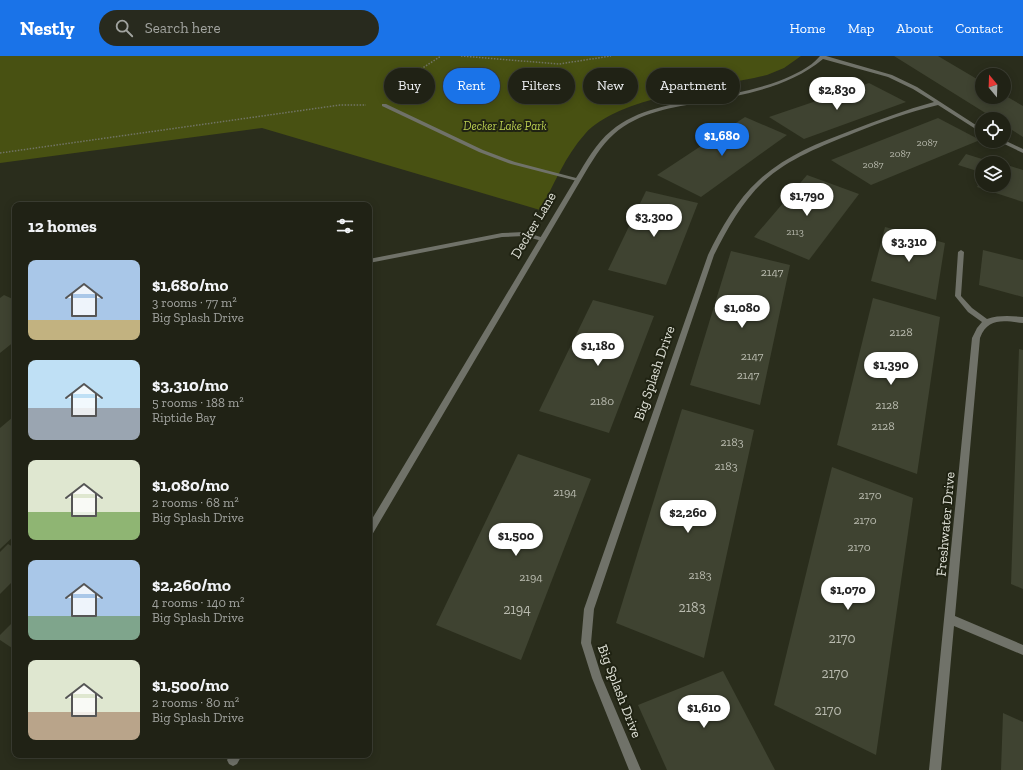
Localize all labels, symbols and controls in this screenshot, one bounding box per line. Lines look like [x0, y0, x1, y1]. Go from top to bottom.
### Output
search box [99, 10, 379, 46]
text: Nestly [20, 17, 75, 40]
icon: search [113, 17, 135, 39]
text: Search here [145, 19, 221, 37]
text: Home [790, 20, 826, 37]
text: Map [848, 20, 874, 37]
text: About [896, 20, 933, 37]
text: Contact [955, 20, 1003, 37]
chip: Buy [384, 68, 435, 104]
chip: Rent [443, 68, 500, 104]
chip: Filters [508, 68, 575, 104]
chip: New [583, 68, 638, 104]
chip: Apartment [646, 68, 740, 104]
north arrow [975, 68, 1011, 104]
map controls [975, 68, 1011, 192]
pin: $2,830 [804, 77, 870, 111]
text: $2,830 [818, 82, 856, 97]
button: locate [975, 112, 1011, 148]
park label: Decker Lake Park [463, 119, 547, 133]
pin: $1,680 [689, 123, 755, 157]
text: $1,680 [704, 128, 740, 143]
house number: 2087 [917, 137, 938, 149]
house number: 2087 [890, 148, 911, 160]
button: layers [975, 156, 1011, 192]
house number: 2087 [863, 159, 884, 171]
pin: $1,790 [774, 183, 840, 217]
text: $1,790 [789, 188, 825, 203]
street label: Decker Lane [507, 189, 560, 262]
pin: $3,300 [621, 204, 687, 238]
text: $3,300 [635, 209, 673, 224]
icon: filters [334, 215, 356, 237]
text: 12 homes [28, 216, 97, 236]
house number: 2113 [786, 226, 804, 238]
pin: $3,310 [876, 229, 942, 263]
text: $3,310 [891, 234, 927, 249]
house number: 2147 [761, 265, 784, 279]
text: $1,680/mo [152, 275, 228, 295]
icon: home [60, 276, 108, 324]
text: 3 rooms · 77 m² [152, 295, 237, 310]
pin: $1,080 [709, 295, 775, 329]
text: $1,080 [724, 300, 760, 315]
text: Big Splash Drive [152, 310, 244, 325]
street label: Big Splash Drive [630, 323, 679, 423]
house number: 2128 [889, 325, 913, 339]
pin: $1,180 [565, 333, 631, 367]
text: $1,180 [581, 338, 615, 353]
house number: 2147 [741, 349, 764, 363]
pin: $1,390 [858, 352, 924, 386]
text: $1,390 [873, 357, 909, 372]
house number: 2147 [737, 368, 760, 382]
text: $3,310/mo [152, 375, 228, 395]
icon: home [60, 376, 108, 424]
house number: 2180 [590, 394, 614, 408]
text: 5 rooms · 188 m² [152, 395, 244, 410]
house number: 2128 [875, 398, 899, 412]
text: Riptide Bay [152, 410, 216, 425]
house number: 2128 [871, 419, 895, 433]
house number: 2183 [720, 435, 744, 449]
house number: 2183 [714, 459, 738, 473]
street label: Freshwater Drive [932, 471, 959, 577]
text: $1,080/mo [152, 475, 229, 495]
icon: home [60, 476, 108, 524]
house number: 2194 [553, 485, 577, 499]
house number: 2170 [858, 488, 882, 502]
text: 2 rooms · 68 m² [152, 495, 239, 510]
pin: $2,260 [655, 500, 721, 534]
text: $2,260 [669, 505, 707, 520]
text: Big Splash Drive [152, 510, 244, 525]
house number: 2170 [853, 513, 877, 527]
pin: $1,500 [483, 523, 549, 557]
text: $1,500 [498, 528, 534, 543]
house number: 2170 [847, 540, 871, 554]
house number: 2183 [688, 568, 712, 582]
house number: 2194 [519, 570, 543, 584]
text: $2,260/mo [152, 575, 231, 595]
icon: home [60, 576, 108, 624]
pin: $1,070 [815, 577, 881, 611]
text: $1,070 [830, 582, 866, 597]
text: 4 rooms · 140 m² [152, 595, 245, 610]
house number: 2183 [679, 599, 706, 616]
house number: 2194 [503, 601, 531, 618]
text: Big Splash Drive [152, 610, 244, 625]
house number: 2170 [828, 630, 856, 647]
street label: Big Splash Drive [594, 642, 645, 741]
house number: 2170 [821, 665, 849, 682]
text: $1,500/mo [152, 675, 229, 695]
icon: home [60, 676, 108, 724]
text: 2 rooms · 80 m² [152, 695, 239, 710]
pin: $1,610 [671, 695, 737, 729]
text: $1,610 [687, 700, 721, 715]
house number: 2170 [814, 702, 842, 719]
text: Big Splash Drive [152, 710, 244, 725]

